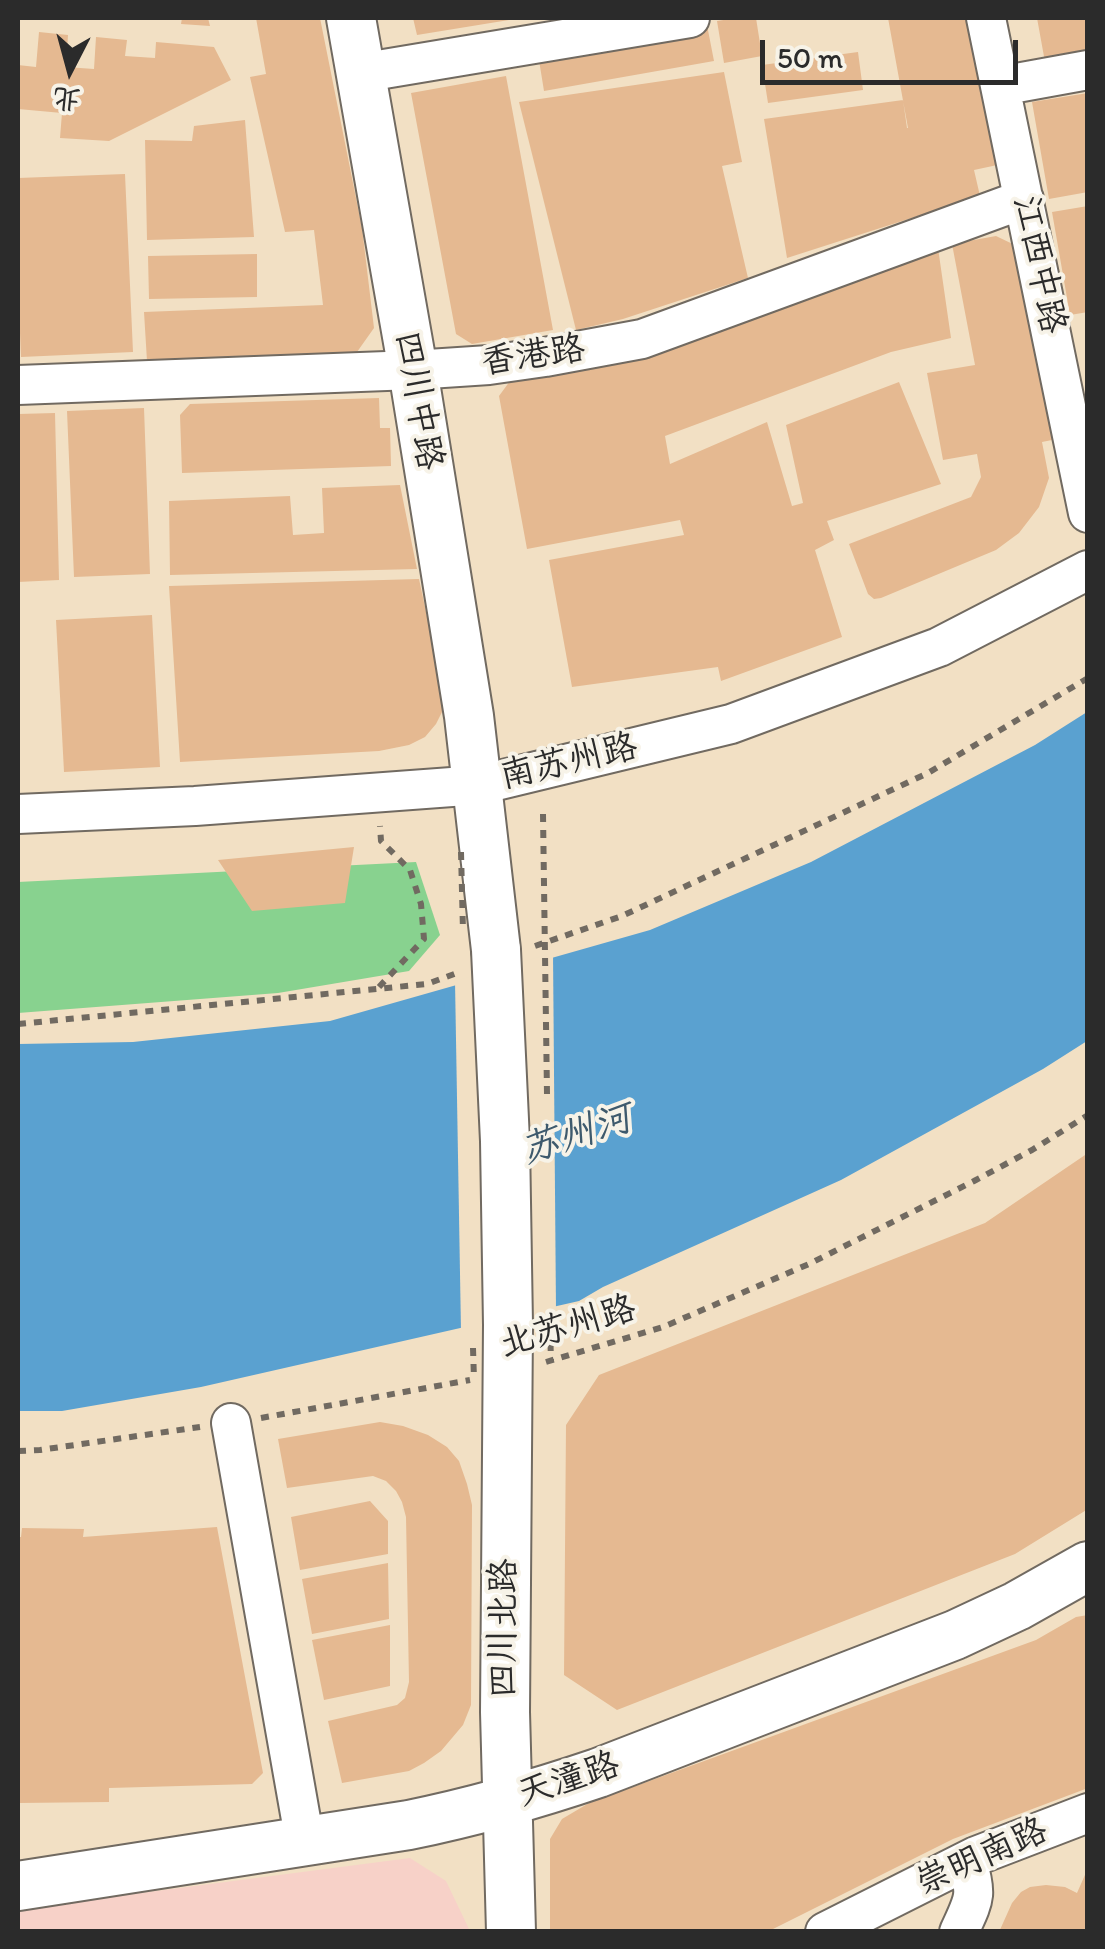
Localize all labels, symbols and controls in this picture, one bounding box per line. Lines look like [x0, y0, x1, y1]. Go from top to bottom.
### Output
north arrow [20, 20, 120, 120]
scale bar [765, 20, 1022, 82]
text: 50 m [777, 39, 843, 76]
text: 北 [51, 81, 83, 118]
street label: 江西中路 [1003, 192, 1073, 338]
street label: 四川中路 [384, 328, 450, 474]
street label: 香港路 [478, 329, 588, 385]
street label: 南苏州路 [496, 727, 642, 799]
water label: 苏州河 [516, 1097, 638, 1175]
street label: 北苏州路 [495, 1289, 641, 1367]
street label: 四川北路 [484, 1558, 526, 1698]
street label: 天潼路 [513, 1745, 625, 1817]
street label: 崇明南路 [910, 1810, 1054, 1906]

